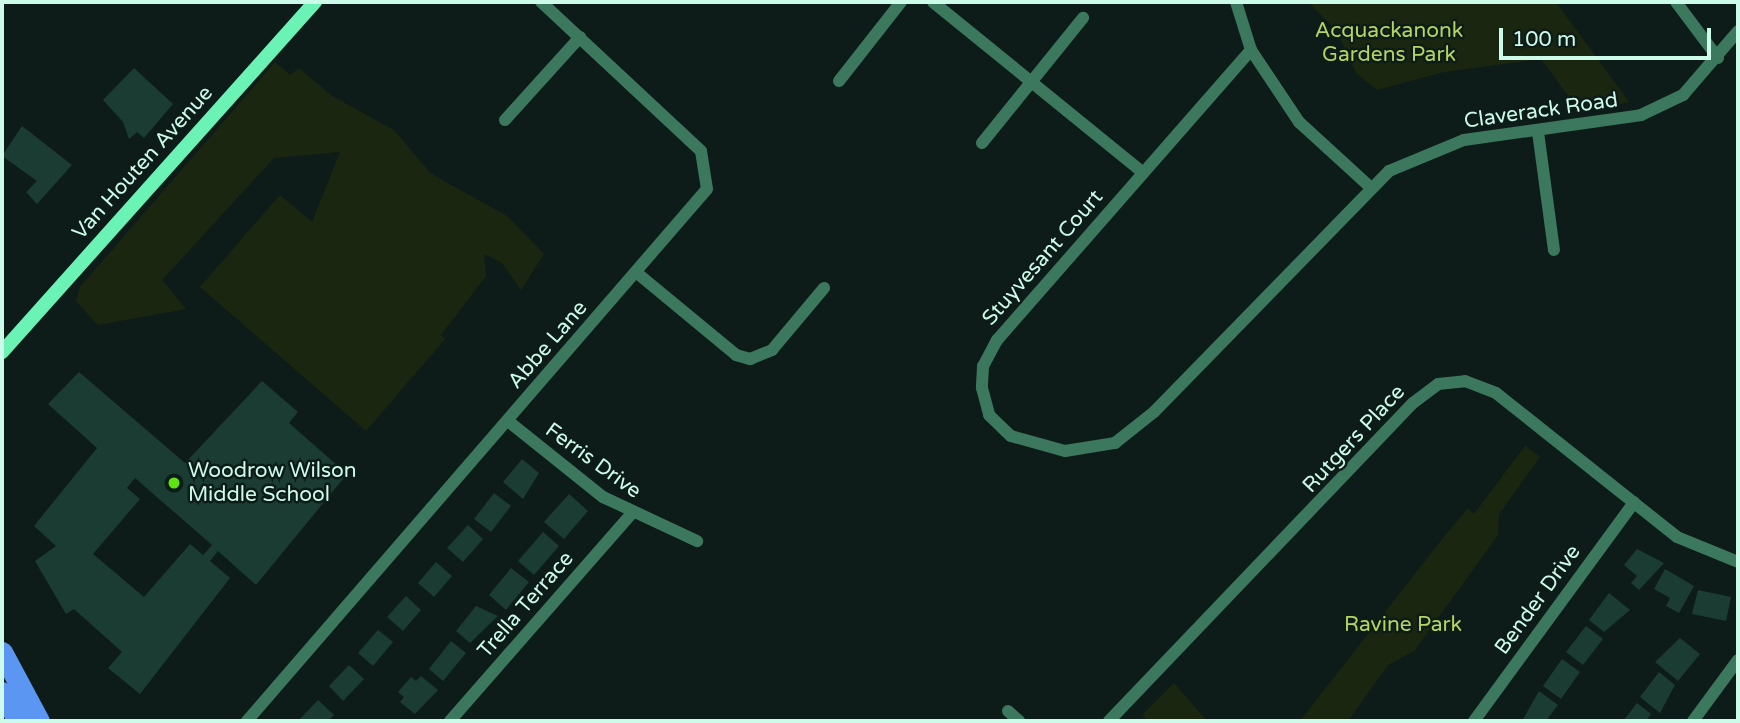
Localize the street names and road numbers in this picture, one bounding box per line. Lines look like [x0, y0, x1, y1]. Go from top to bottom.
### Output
street label: Van Houten Avenue [67, 81, 219, 245]
street label: Claverack Road [1462, 88, 1620, 134]
street label: Stuyvesant Court [977, 185, 1109, 331]
street label: Abbe Lane [503, 296, 593, 394]
street label: Rutgers Place [1298, 380, 1410, 498]
street label: Ferris Drive [540, 418, 646, 504]
street label: Bender Drive [1490, 540, 1586, 660]
street label: Trella Terrace [473, 547, 579, 663]

